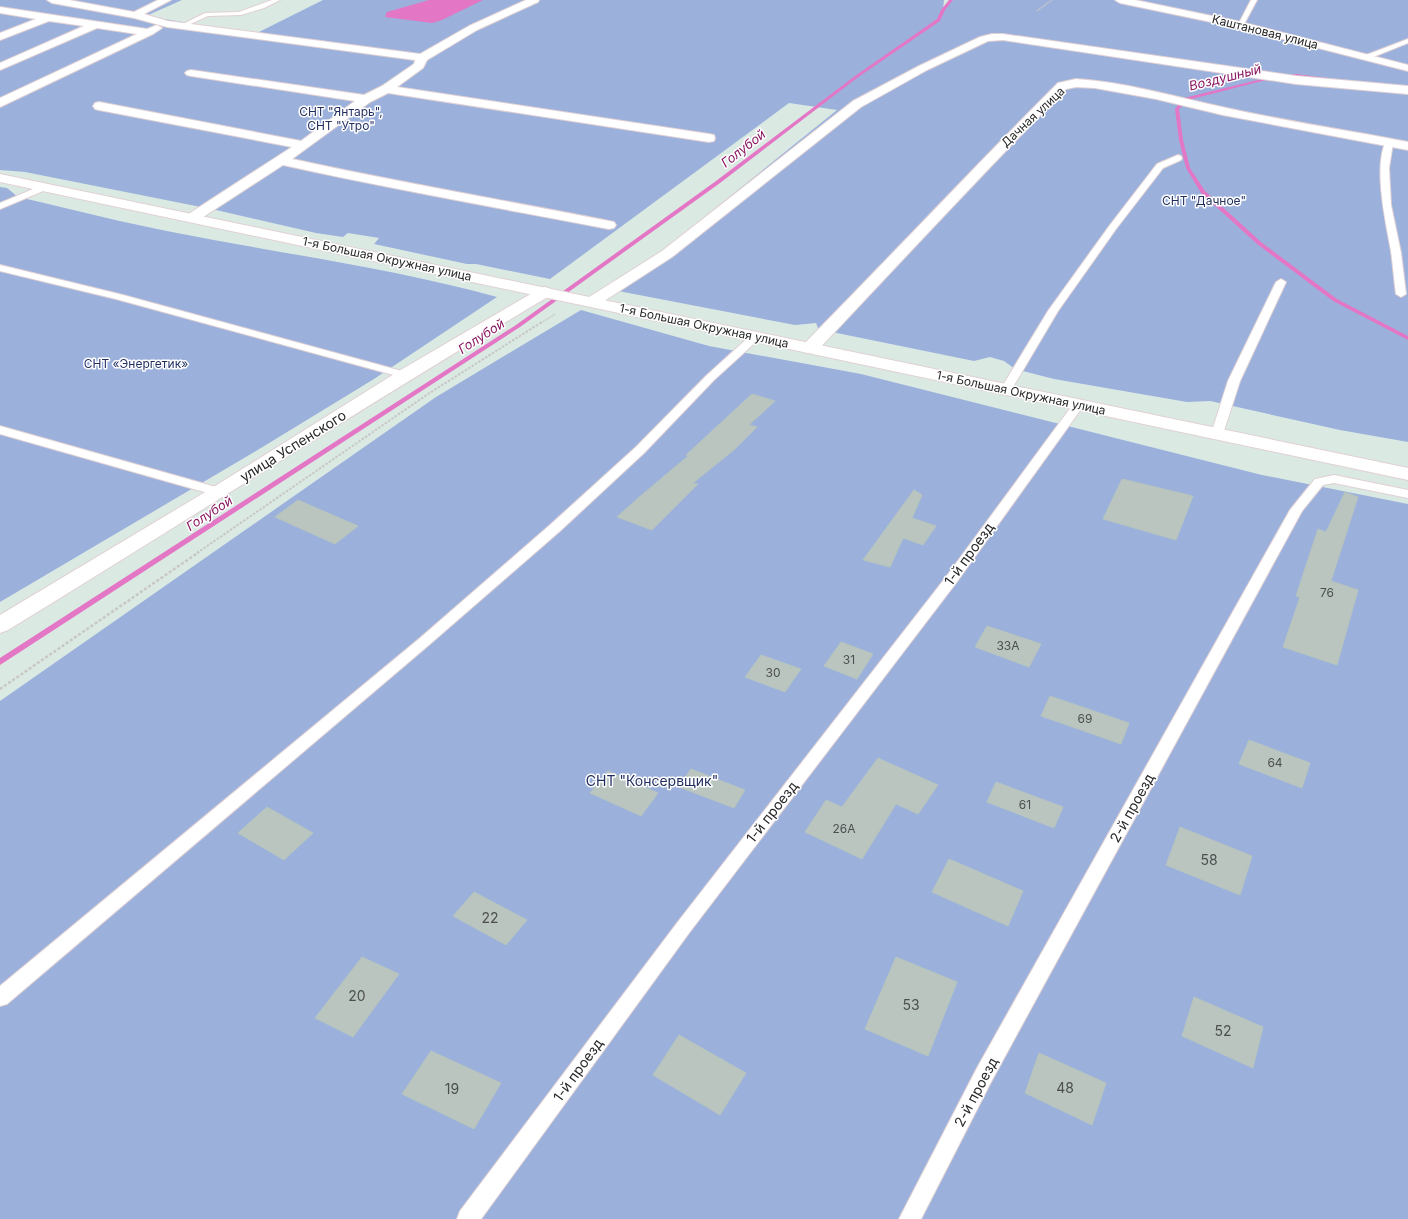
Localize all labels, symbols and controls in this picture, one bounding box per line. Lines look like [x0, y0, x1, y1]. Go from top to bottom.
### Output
street label: Каштановая улица [1210, 11, 1320, 52]
water label: Воздушный [1187, 60, 1263, 94]
street label: Дачная улица [998, 83, 1068, 150]
park label: СНТ "Янтарь", СНТ "Утро" [299, 104, 383, 133]
water label: Голубой [718, 125, 769, 170]
park label: СНТ "Дачное" [1162, 193, 1246, 208]
street label: 1-я Большая Окружная улица [301, 233, 473, 284]
street label: 1-я Большая Окружная улица [618, 300, 790, 351]
water label: Голубой [455, 315, 507, 357]
park label: СНТ «Энергетик» [84, 356, 188, 371]
street label: 1-я Большая Окружная улица [935, 367, 1107, 418]
street label: улица Успенского [236, 406, 349, 485]
water label: Голубой [183, 492, 235, 534]
street label: 1-й проезд [940, 519, 997, 588]
house number: 76 [1320, 585, 1334, 600]
house number: 33А [996, 638, 1020, 653]
house number: 31 [843, 652, 855, 667]
house number: 30 [766, 665, 780, 680]
house number: 69 [1078, 711, 1092, 726]
house number: 64 [1267, 755, 1283, 770]
street label: 2-й проезд [1106, 770, 1158, 845]
park label: СНТ "Консервщик" [586, 772, 718, 789]
street label: 1-й проезд [742, 777, 801, 846]
house number: 61 [1019, 797, 1031, 812]
house number: 26А [832, 821, 856, 836]
house number: 58 [1200, 851, 1218, 868]
house number: 22 [481, 909, 499, 926]
house number: 20 [348, 987, 366, 1004]
house number: 53 [902, 996, 920, 1013]
house number: 52 [1214, 1022, 1232, 1039]
street label: 1-й проезд [549, 1035, 606, 1104]
street label: 2-й проезд [950, 1054, 1001, 1129]
house number: 48 [1056, 1079, 1074, 1096]
house number: 19 [445, 1080, 459, 1097]

